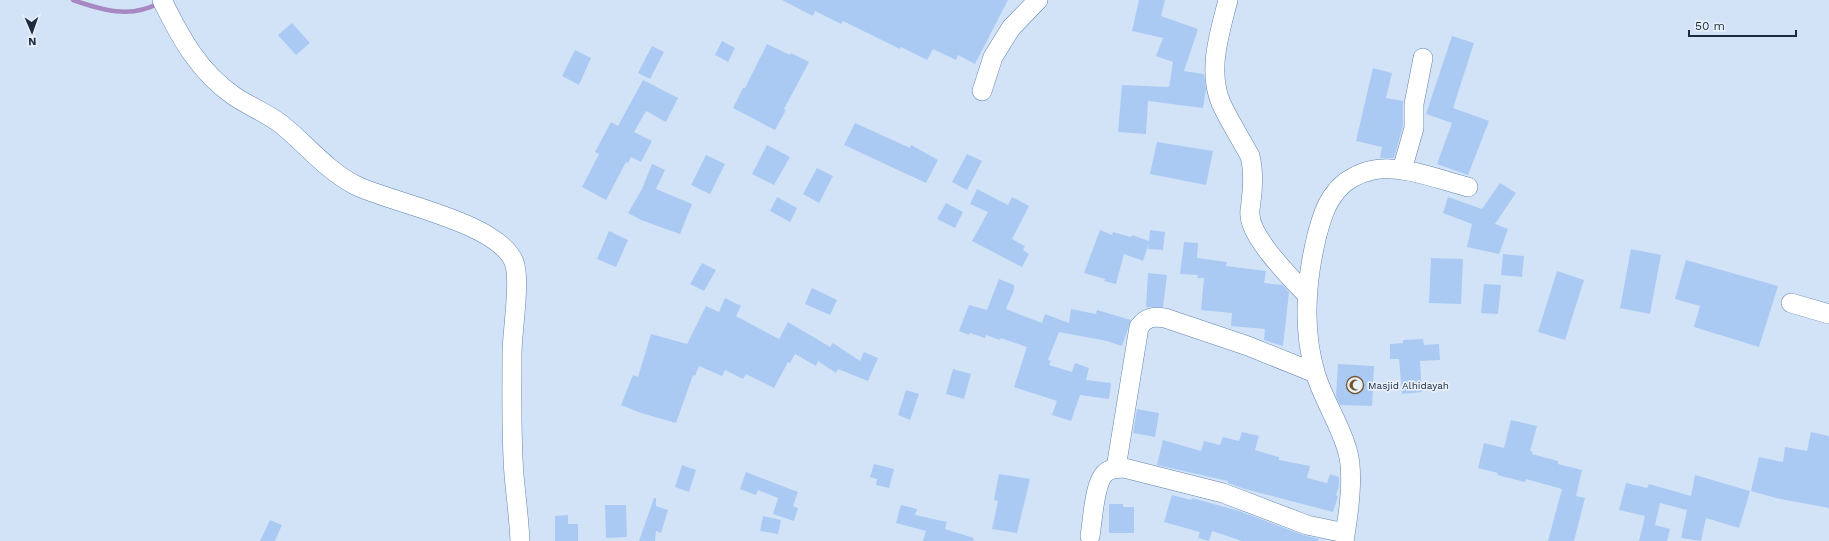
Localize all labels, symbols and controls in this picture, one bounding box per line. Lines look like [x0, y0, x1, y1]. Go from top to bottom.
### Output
north arrow [12, 12, 52, 52]
scale bar [1689, 12, 1796, 38]
text: 50 m [1695, 19, 1725, 33]
text: N [28, 35, 37, 48]
mosque icon: Masjid Alhidayah [1345, 375, 1365, 395]
place label: Masjid Alhidayah [1368, 380, 1449, 391]

